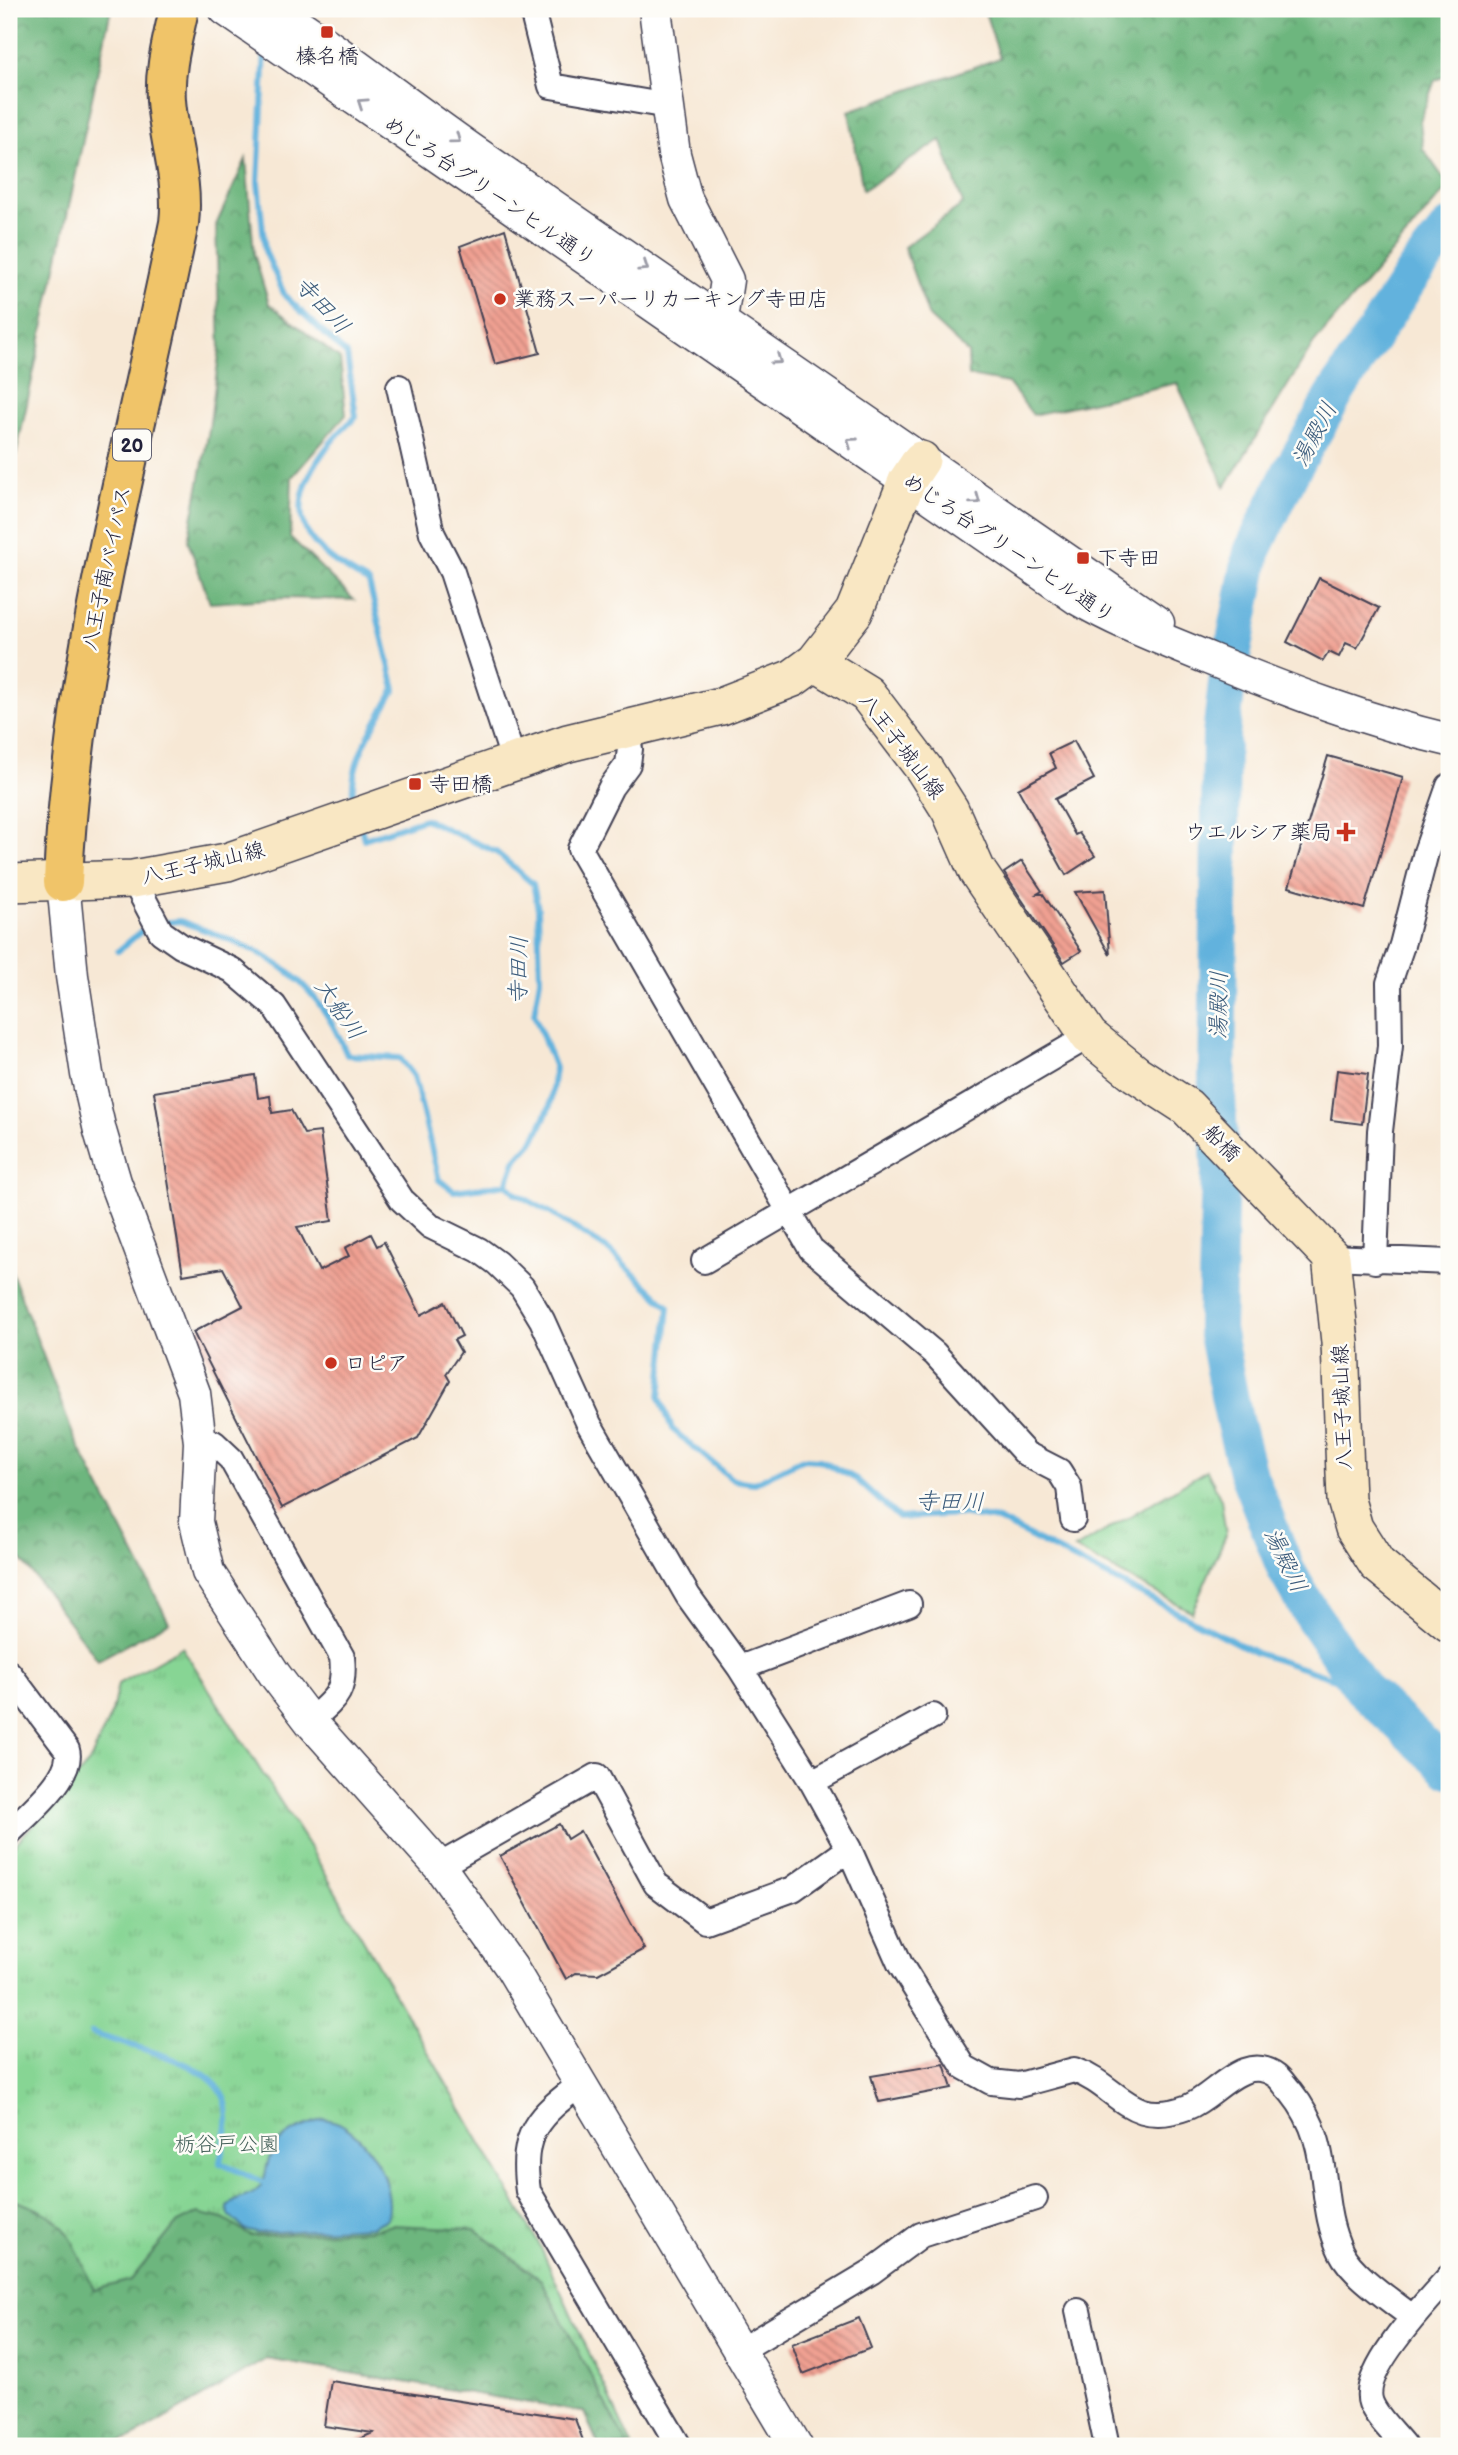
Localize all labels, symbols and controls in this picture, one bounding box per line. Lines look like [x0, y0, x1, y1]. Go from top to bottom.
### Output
marker: 榛名橋 [319, 24, 335, 40]
place label: 榛名橋 [296, 44, 359, 69]
one-way arrow [357, 99, 370, 111]
street label: めじろ台グリーンヒル通り [379, 111, 600, 272]
one-way arrow [448, 130, 461, 143]
one-way arrow [636, 259, 649, 272]
water label: 寺田川 [289, 271, 356, 340]
place label: 業務スーパーリカーキング寺田店 [514, 287, 828, 312]
marker: 業務スーパーリカーキング寺田店 [492, 291, 508, 307]
one-way arrow [769, 352, 782, 364]
water label: 湯殿川 [1286, 397, 1343, 472]
road number: 20 [113, 430, 151, 460]
one-way arrow [846, 438, 859, 450]
street label: めじろ台グリーンヒル通り [898, 468, 1119, 629]
street label: 八王子南バイパス [77, 484, 136, 653]
one-way arrow [968, 492, 981, 504]
place label: 下寺田 [1097, 546, 1160, 571]
marker: 下寺田 [1075, 550, 1091, 566]
street label: 八王子城山線 [854, 688, 949, 804]
place label: 寺田橋 [429, 772, 492, 797]
marker: 寺田橋 [407, 776, 423, 792]
place label: ウエルシア薬局 [1185, 820, 1332, 845]
marker: ウエルシア薬局 [1338, 824, 1354, 840]
street label: 八王子城山線 [139, 837, 267, 890]
water label: 寺田川 [504, 935, 534, 1005]
water label: 湯殿川 [1204, 970, 1234, 1040]
water label: 大船川 [308, 973, 370, 1046]
street label: 船橋 [1198, 1120, 1245, 1167]
street label: 八王子城山線 [1328, 1344, 1357, 1470]
place label: ロピア [345, 1351, 408, 1376]
marker: ロピア [323, 1355, 339, 1371]
water label: 寺田川 [915, 1487, 985, 1517]
water label: 湯殿川 [1257, 1523, 1313, 1598]
park label: 栃谷戸公園 [175, 2132, 280, 2157]

